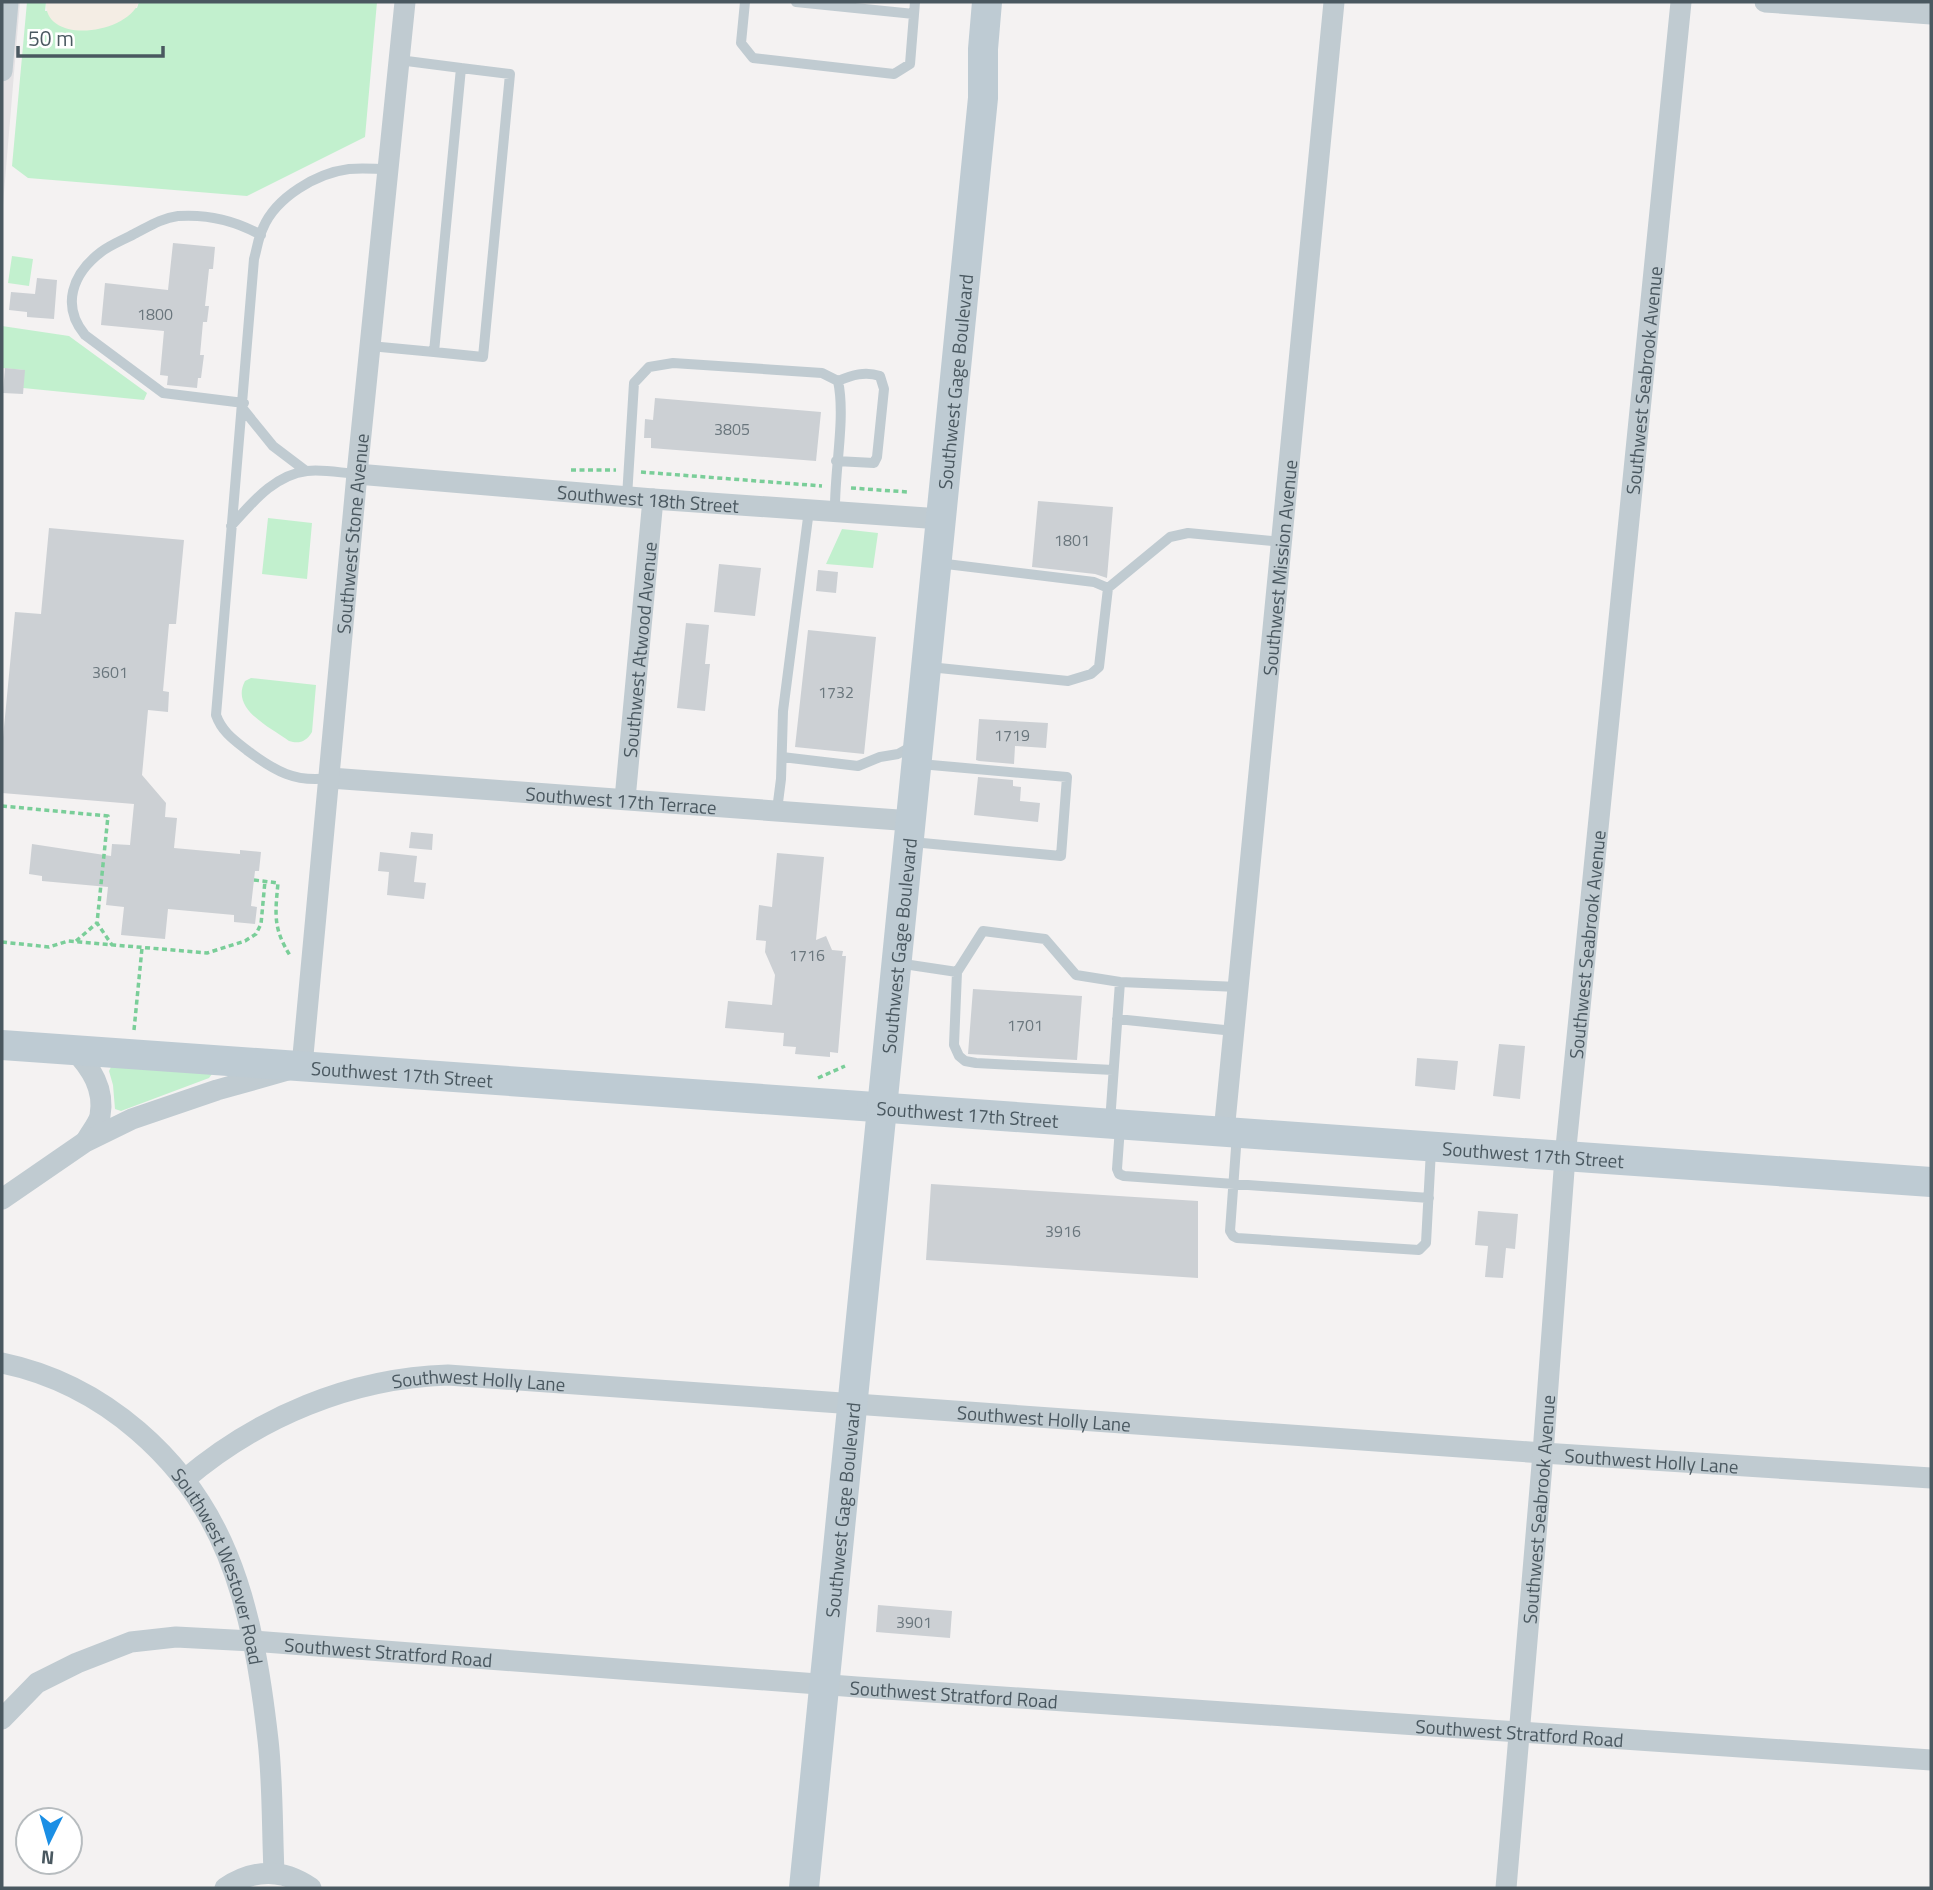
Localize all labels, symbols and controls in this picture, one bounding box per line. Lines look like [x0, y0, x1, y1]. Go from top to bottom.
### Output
scale bar [18, 14, 163, 58]
text: 50 m [28, 22, 74, 54]
street label: Southwest Seabrook Avenue [1617, 265, 1669, 496]
street label: Southwest Gage Boulevard [929, 272, 980, 491]
house number: 1800 [137, 302, 173, 326]
house number: 3805 [714, 417, 750, 441]
street label: Southwest Stone Avenue [328, 432, 376, 635]
street label: Southwest Mission Avenue [1254, 458, 1304, 677]
street label: Southwest 18th Street [556, 476, 740, 519]
house number: 1801 [1054, 528, 1090, 552]
street label: Southwest Atwood Avenue [614, 540, 663, 759]
house number: 3601 [92, 660, 128, 684]
house number: 1732 [818, 680, 854, 704]
house number: 1719 [994, 723, 1030, 747]
street label: Southwest 17th Terrace [525, 778, 718, 821]
street label: Southwest Seabrook Avenue [1560, 829, 1612, 1060]
street label: Southwest Gage Boulevard [873, 837, 923, 1055]
house number: 1716 [789, 943, 825, 967]
house number: 1701 [1007, 1013, 1043, 1037]
street label: Southwest 17th Street [310, 1052, 494, 1094]
street label: Southwest 17th Street [876, 1093, 1060, 1135]
street label: Southwest 17th Street [1441, 1133, 1625, 1175]
house number: 3916 [1045, 1219, 1081, 1243]
street label: Southwest Holly Lane [389, 1360, 566, 1398]
street label: Southwest Seabrook Avenue [1514, 1394, 1562, 1625]
street label: Southwest Holly Lane [956, 1397, 1132, 1438]
street label: Southwest Gage Boulevard [817, 1401, 867, 1619]
street label: Southwest Holly Lane [1564, 1440, 1739, 1480]
street label: Southwest Westover Road [165, 1461, 272, 1667]
house number: 3901 [896, 1610, 932, 1634]
street label: Southwest Stratford Road [283, 1629, 493, 1674]
street label: Southwest Stratford Road [849, 1672, 1059, 1715]
street label: Southwest Stratford Road [1414, 1710, 1624, 1754]
north arrow [14, 1806, 84, 1876]
text: N [40, 1843, 55, 1873]

